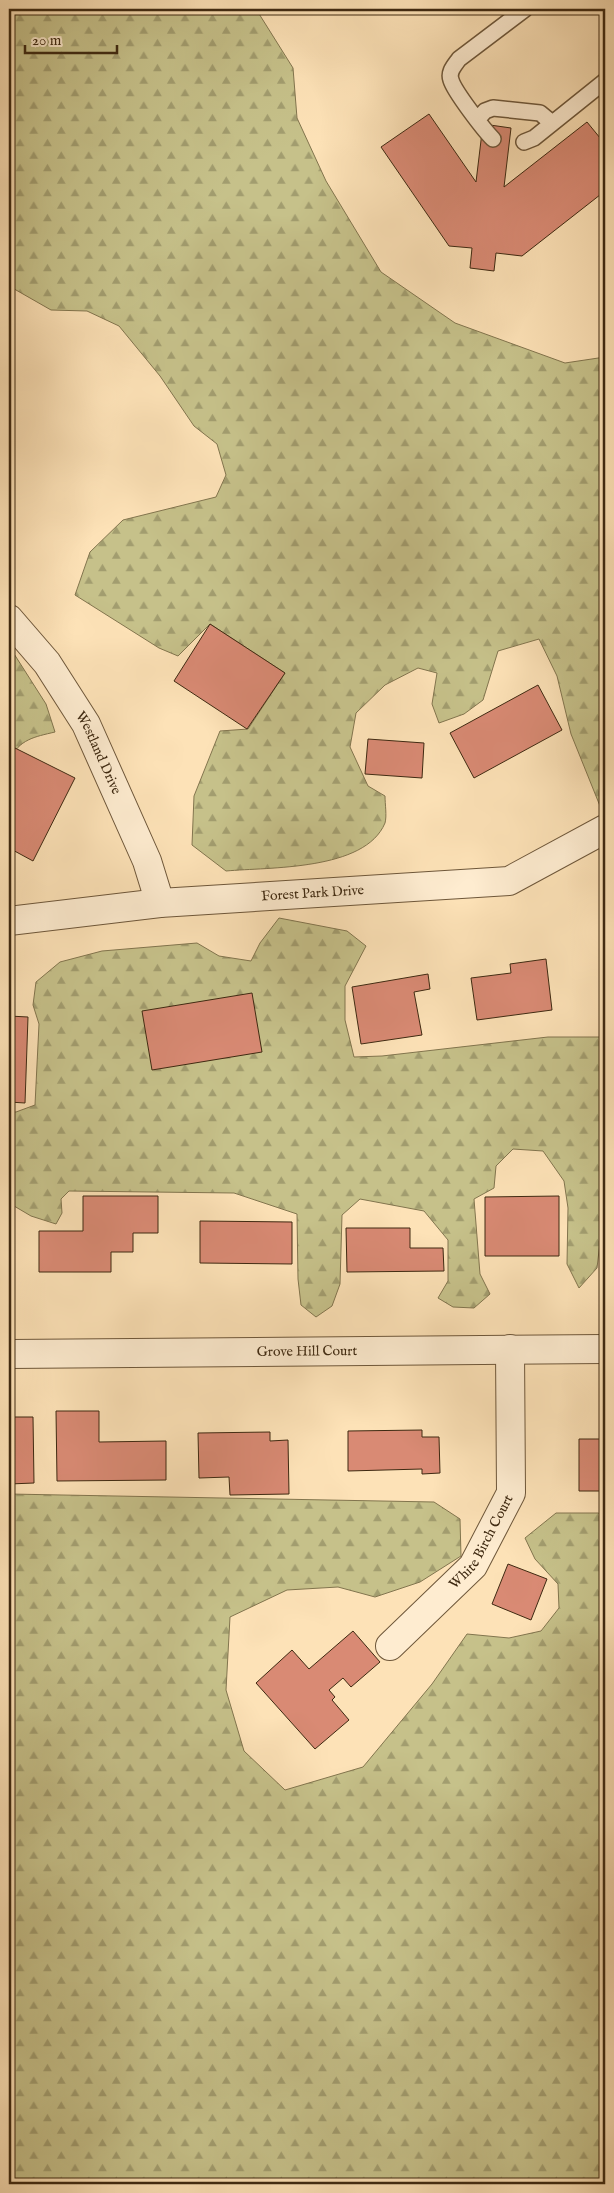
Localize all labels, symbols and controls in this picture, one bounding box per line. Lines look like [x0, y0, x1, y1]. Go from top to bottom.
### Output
scale bar [25, 22, 118, 54]
text: 20 m [32, 31, 62, 50]
street label: Westland Drive [71, 708, 125, 798]
street label: Forest Park Drive [261, 881, 365, 906]
street label: Grove Hill Court [257, 1342, 358, 1361]
street label: White Birch Court [445, 1491, 518, 1593]

